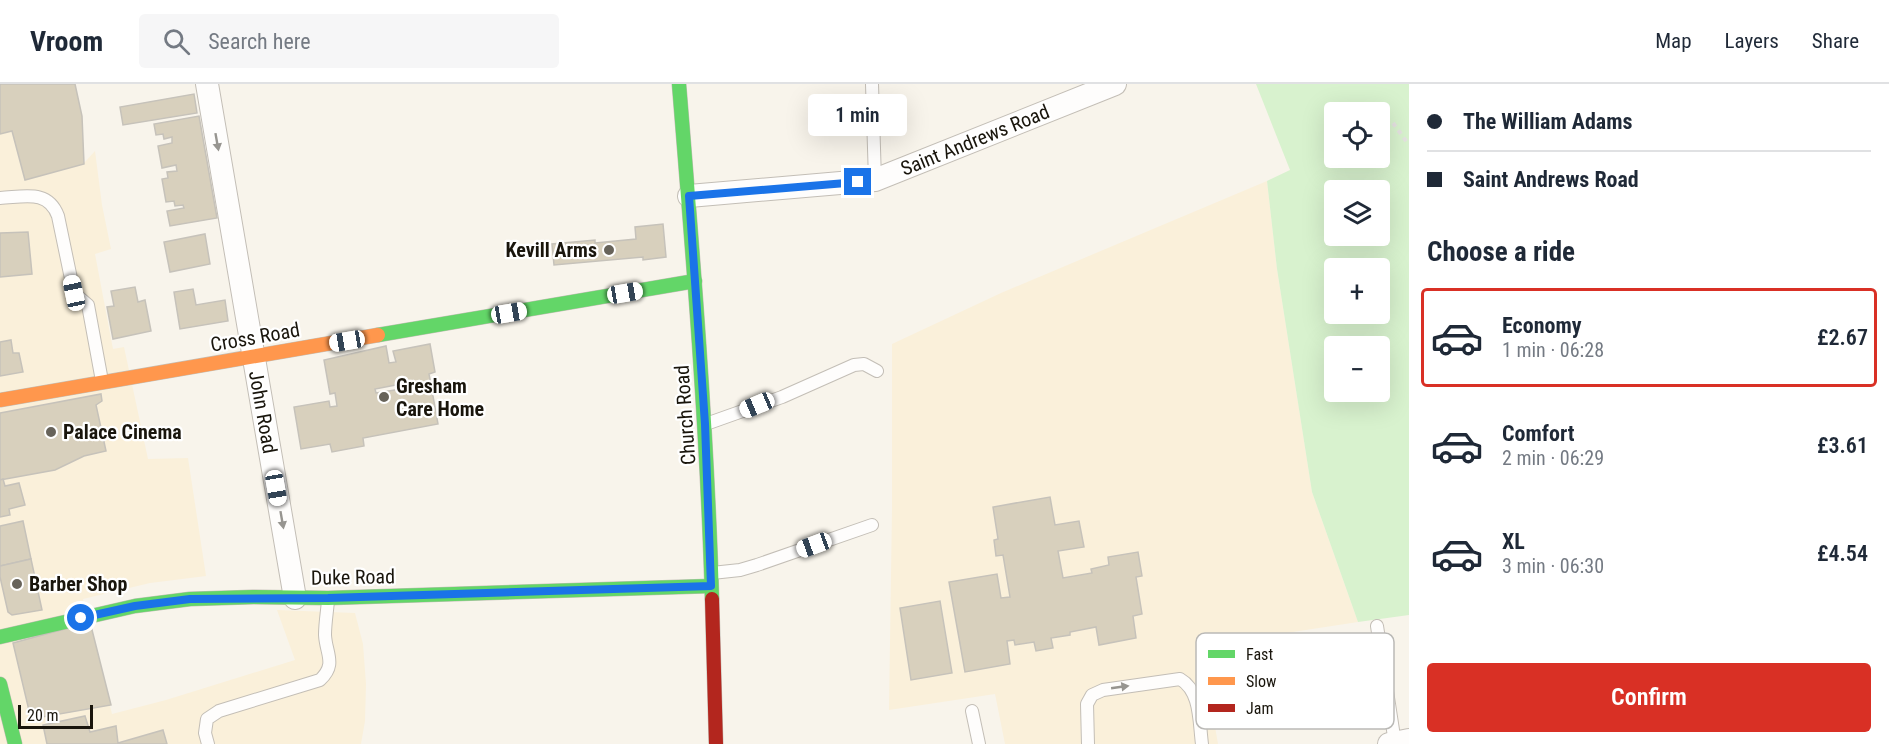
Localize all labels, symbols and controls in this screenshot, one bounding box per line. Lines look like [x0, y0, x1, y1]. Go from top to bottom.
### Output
search box [139, 14, 559, 68]
text: Vroom [30, 25, 103, 58]
icon: search [160, 25, 193, 58]
text: Search here [208, 29, 311, 54]
text: Map [1655, 29, 1692, 53]
text: Layers [1725, 29, 1779, 53]
text: Share [1812, 29, 1859, 53]
callout: 1 min [808, 95, 908, 137]
street label: Saint Andrews Road [897, 99, 1053, 181]
map controls [1324, 102, 1390, 402]
button: locate [1324, 102, 1390, 168]
text: 1 min [835, 103, 880, 127]
text: The William Adams [1463, 109, 1633, 134]
one-way arrow [213, 132, 222, 151]
text: Saint Andrews Road [1463, 167, 1639, 192]
route end [844, 168, 871, 195]
button: layers [1324, 180, 1390, 246]
text: Choose a ride [1427, 236, 1575, 268]
place label: Kevill Arms [506, 238, 597, 262]
marker: Kevill Arms [602, 243, 616, 257]
button: + [1324, 258, 1390, 324]
car [61, 274, 87, 312]
car [606, 281, 644, 305]
car [490, 301, 528, 325]
icon: car [1430, 311, 1484, 365]
text: Economy [1502, 313, 1582, 338]
street label: Cross Road [208, 317, 302, 357]
text: £2.67 [1817, 325, 1868, 350]
car [328, 329, 366, 353]
button: − [1324, 336, 1390, 402]
text: 1 min · 06:28 [1502, 338, 1604, 362]
street label: Church Road [670, 364, 700, 466]
street label: John Road [244, 369, 282, 455]
place label: Gresham Care Home [396, 374, 484, 421]
marker: Gresham Care Home [377, 390, 391, 404]
car [737, 390, 777, 420]
icon: car [1430, 419, 1484, 473]
place label: Palace Cinema [63, 420, 182, 444]
text: Comfort [1502, 421, 1575, 446]
marker: Palace Cinema [44, 425, 58, 439]
text: £3.61 [1817, 433, 1868, 458]
text: 2 min · 06:29 [1502, 446, 1604, 470]
car [264, 469, 288, 507]
one-way arrow [277, 511, 286, 530]
icon: car [1430, 527, 1484, 581]
text: XL [1502, 529, 1525, 554]
car [794, 530, 834, 560]
text: £4.54 [1817, 541, 1868, 566]
text: 3 min · 06:30 [1502, 554, 1604, 578]
street label: Duke Road [311, 564, 395, 590]
place label: Barber Shop [29, 572, 128, 596]
marker: Barber Shop [10, 577, 24, 591]
route start [67, 604, 94, 631]
legend [1196, 633, 1394, 729]
text: Fast [1246, 645, 1273, 664]
button: Confirm [1427, 663, 1871, 732]
text: Slow [1246, 672, 1276, 691]
one-way arrow [1110, 683, 1129, 692]
text: Jam [1246, 699, 1273, 718]
scale bar [18, 702, 93, 730]
text: 20 m [27, 706, 59, 725]

